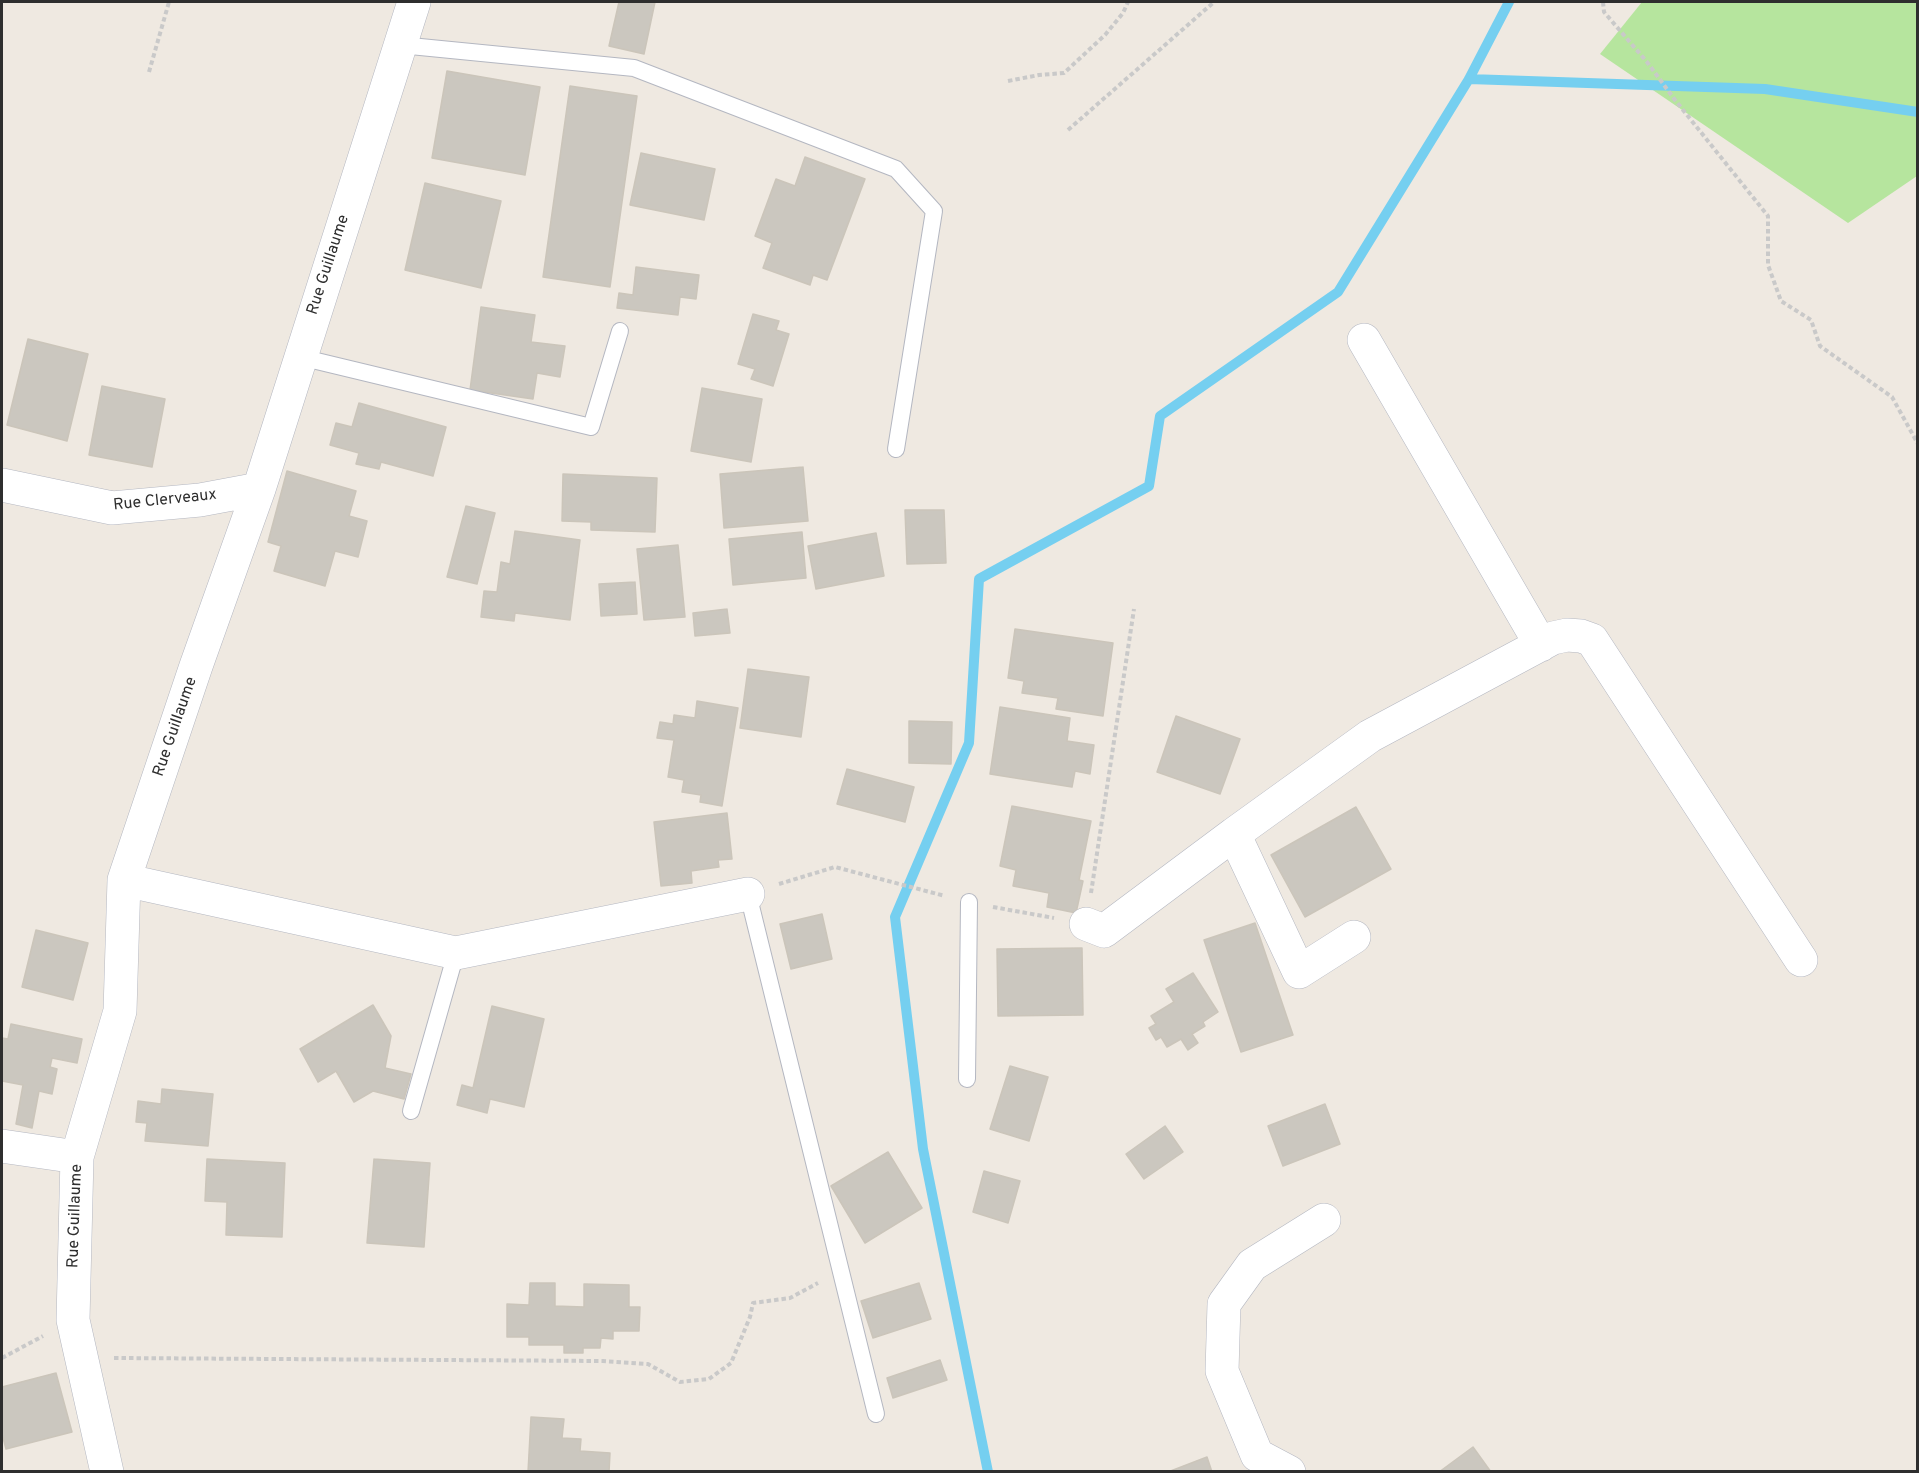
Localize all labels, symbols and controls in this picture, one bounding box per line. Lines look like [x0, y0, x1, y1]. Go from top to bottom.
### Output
street label: Rue Guillaume [304, 213, 354, 317]
street label: Rue Clerveaux [112, 486, 218, 516]
street label: Rue Guillaume [150, 675, 202, 779]
street label: Rue Guillaume [65, 1164, 87, 1268]

